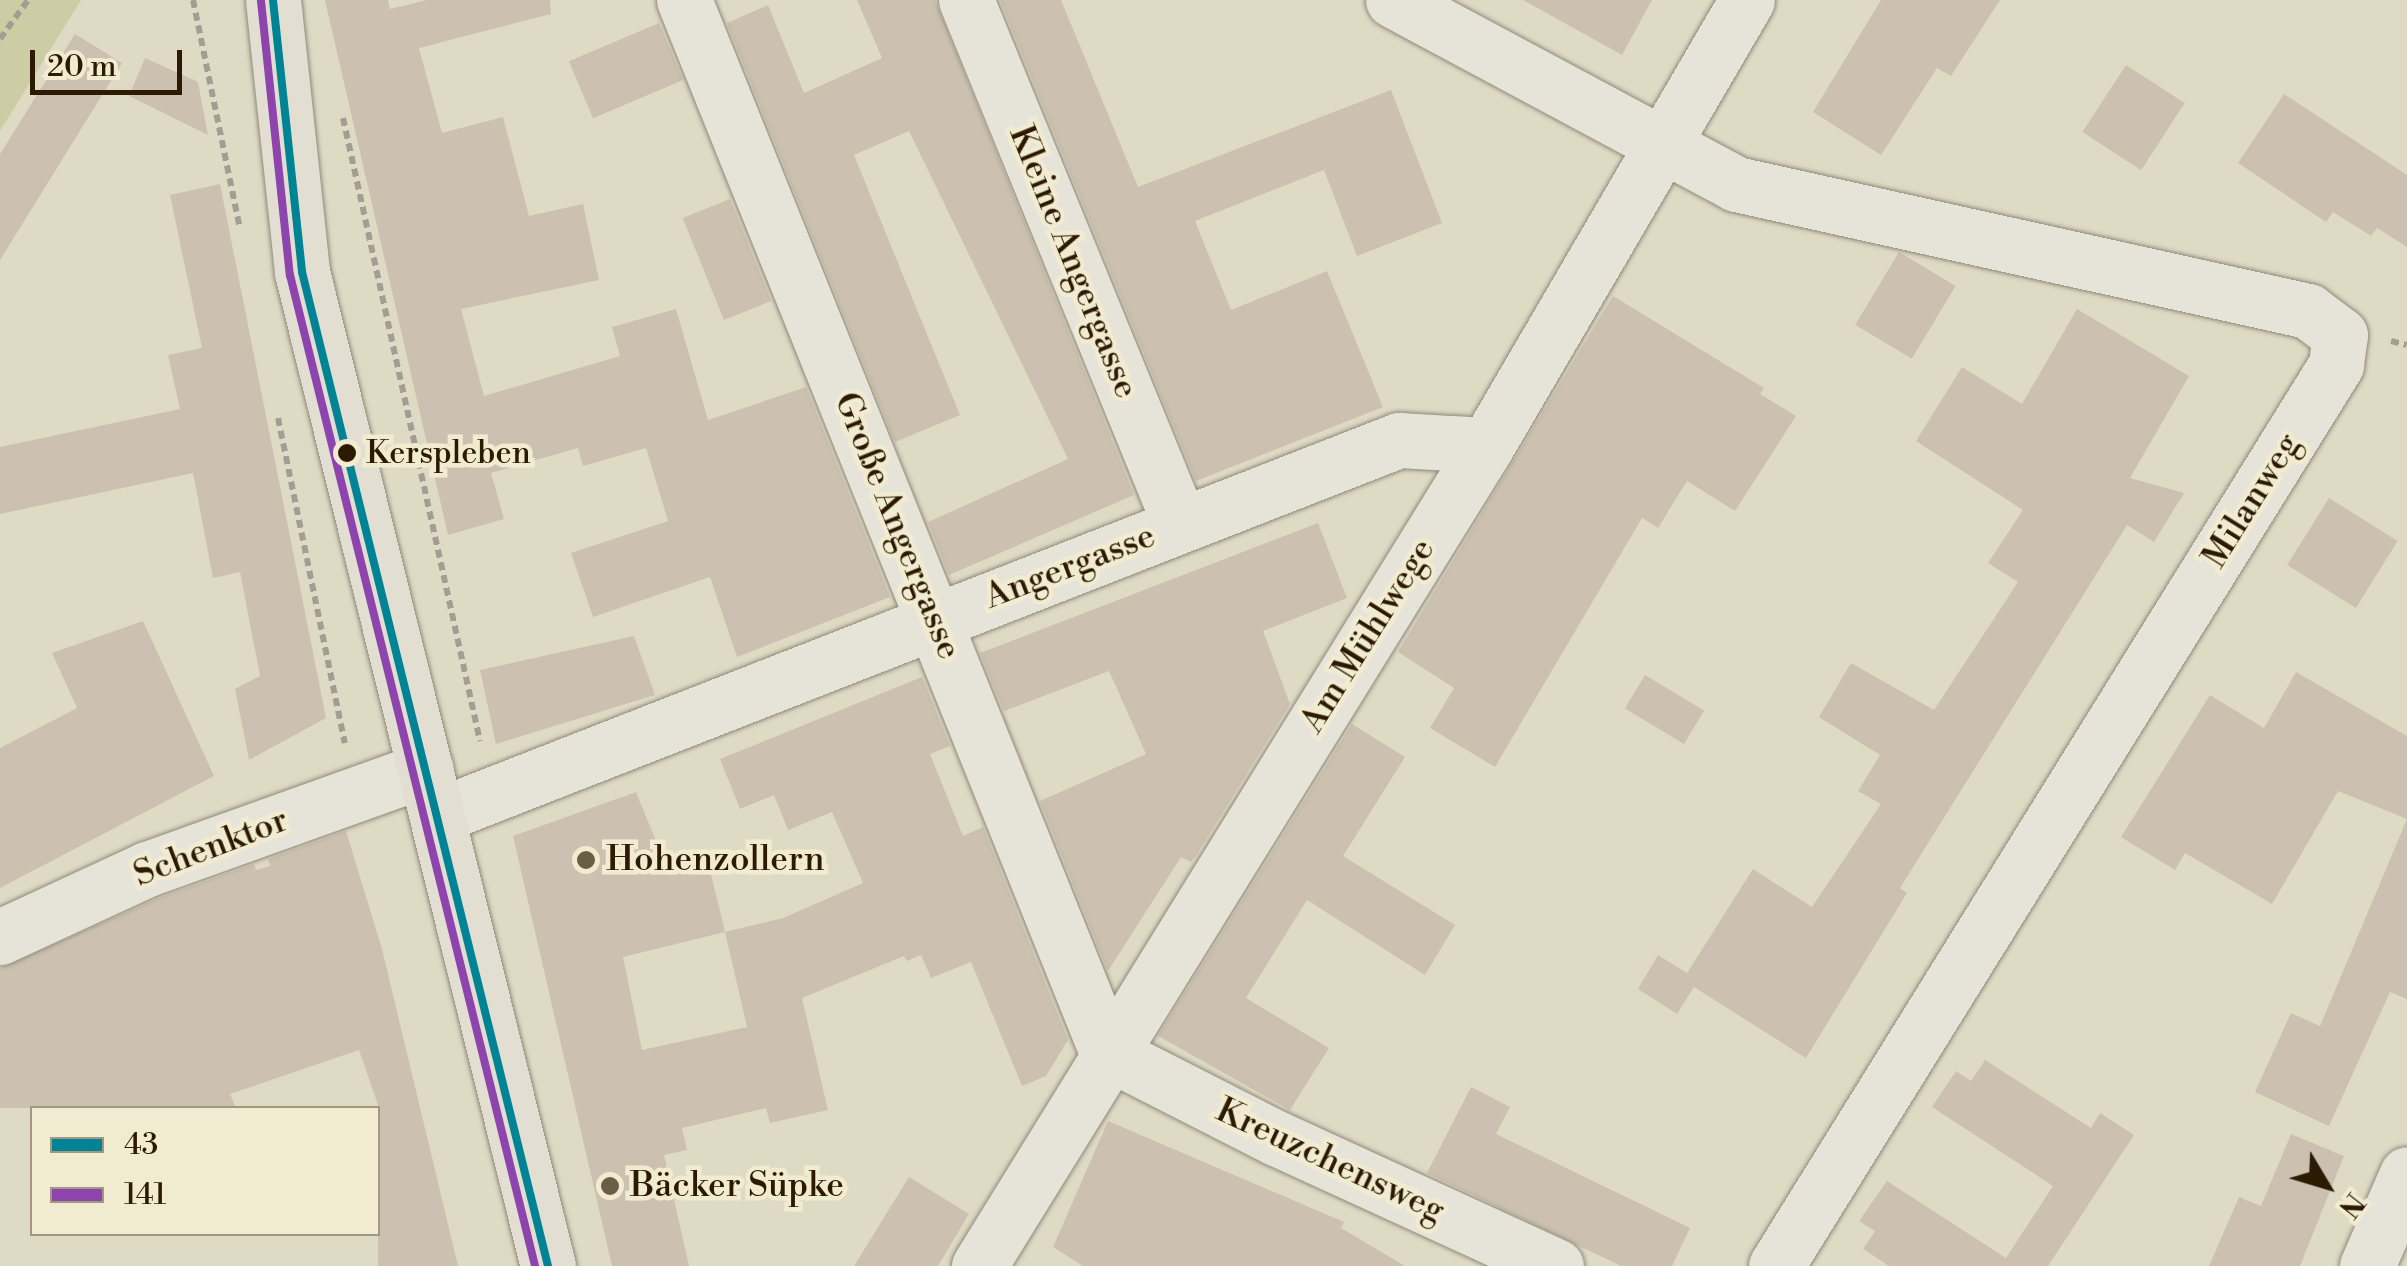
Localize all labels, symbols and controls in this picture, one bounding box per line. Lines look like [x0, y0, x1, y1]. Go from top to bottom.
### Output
scale bar [35, 30, 188, 92]
text: 20 m [47, 48, 116, 86]
street label: Kleine Angergasse [999, 120, 1147, 404]
street label: Große Angergasse [824, 386, 970, 666]
street label: Milanweg [2194, 426, 2310, 576]
place label: Kerspleben [366, 434, 531, 472]
marker: Kerspleben [337, 443, 357, 463]
street label: Angergasse [979, 515, 1161, 619]
street label: Am Mühlwege [1292, 531, 1444, 741]
street label: Schenktor [128, 799, 294, 897]
place label: Hohenzollern [606, 839, 825, 881]
marker: Hohenzollern [575, 849, 597, 871]
street label: Kreuzchensweg [1209, 1090, 1451, 1232]
legend [30, 1106, 380, 1236]
text: 43 [124, 1126, 158, 1164]
north arrow [2277, 1136, 2377, 1236]
place label: Bäcker Süpke [630, 1165, 844, 1207]
marker: Bäcker Süpke [599, 1175, 621, 1197]
text: 141 [124, 1176, 167, 1214]
text: N [2330, 1185, 2372, 1224]

